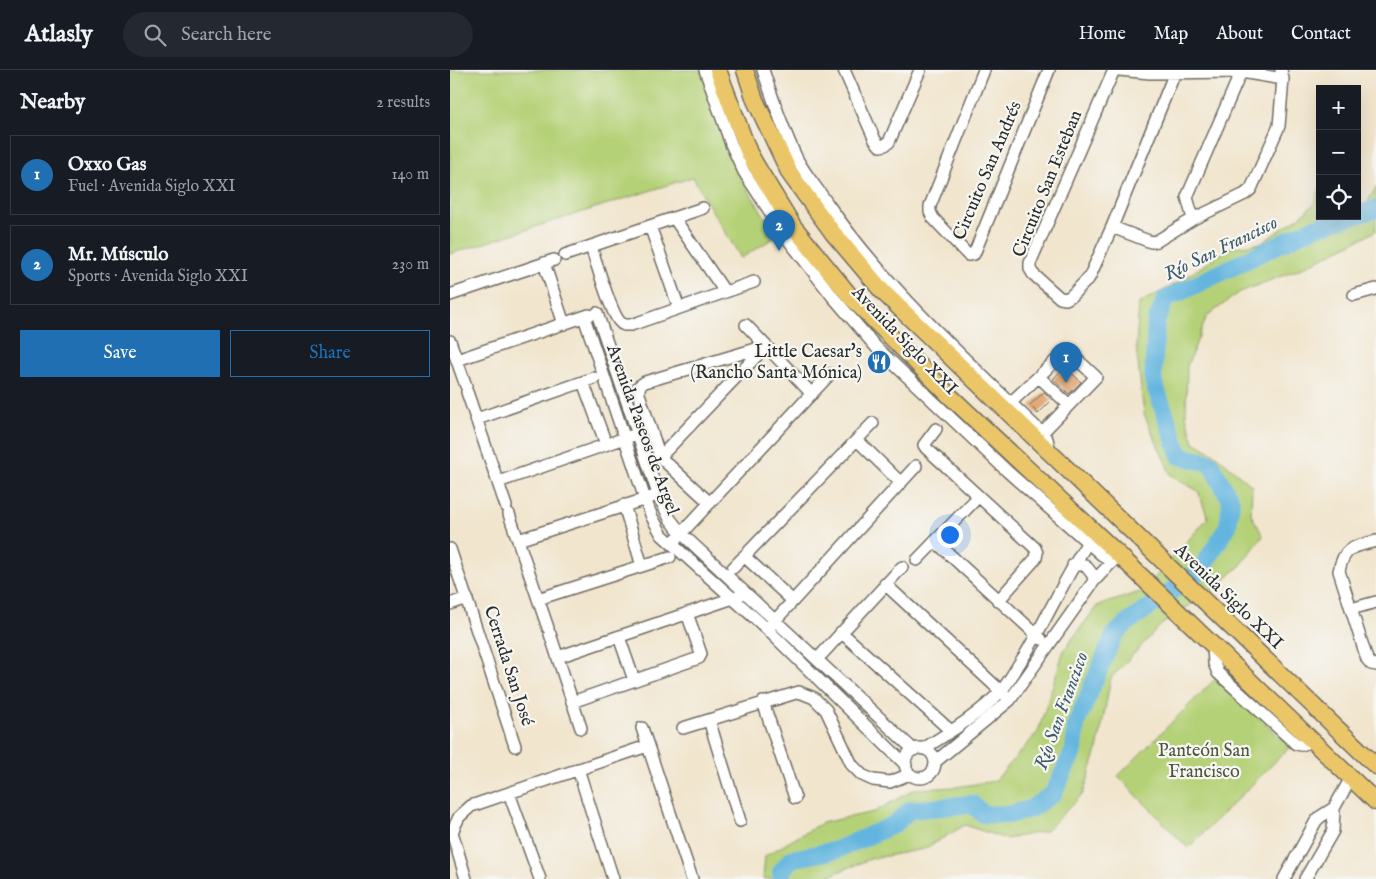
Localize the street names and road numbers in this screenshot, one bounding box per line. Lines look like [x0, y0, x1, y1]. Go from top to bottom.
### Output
street label: Circuito San Andrés [948, 98, 1028, 244]
street label: Circuito San Esteban [1008, 107, 1088, 261]
street label: Avenida Siglo XXI [845, 281, 962, 400]
street label: Avenida Paseos de Argel [600, 341, 684, 518]
street label: Avenida Siglo XXI [1168, 538, 1287, 655]
street label: Cerrada San José [478, 603, 538, 729]

